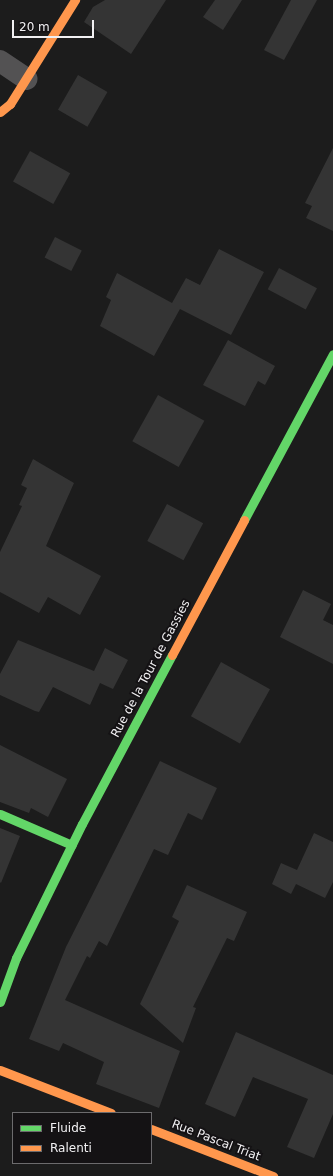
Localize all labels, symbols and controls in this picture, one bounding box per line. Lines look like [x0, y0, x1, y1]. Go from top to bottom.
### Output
scale bar [14, 12, 96, 38]
text: 20 m [19, 20, 50, 34]
street label: Rue de la Tour de Gassies [109, 598, 193, 740]
legend [12, 1112, 152, 1164]
street label: Rue Pascal Triat [170, 1117, 262, 1165]
text: Fluide [50, 1121, 86, 1135]
text: Ralenti [50, 1141, 92, 1155]

